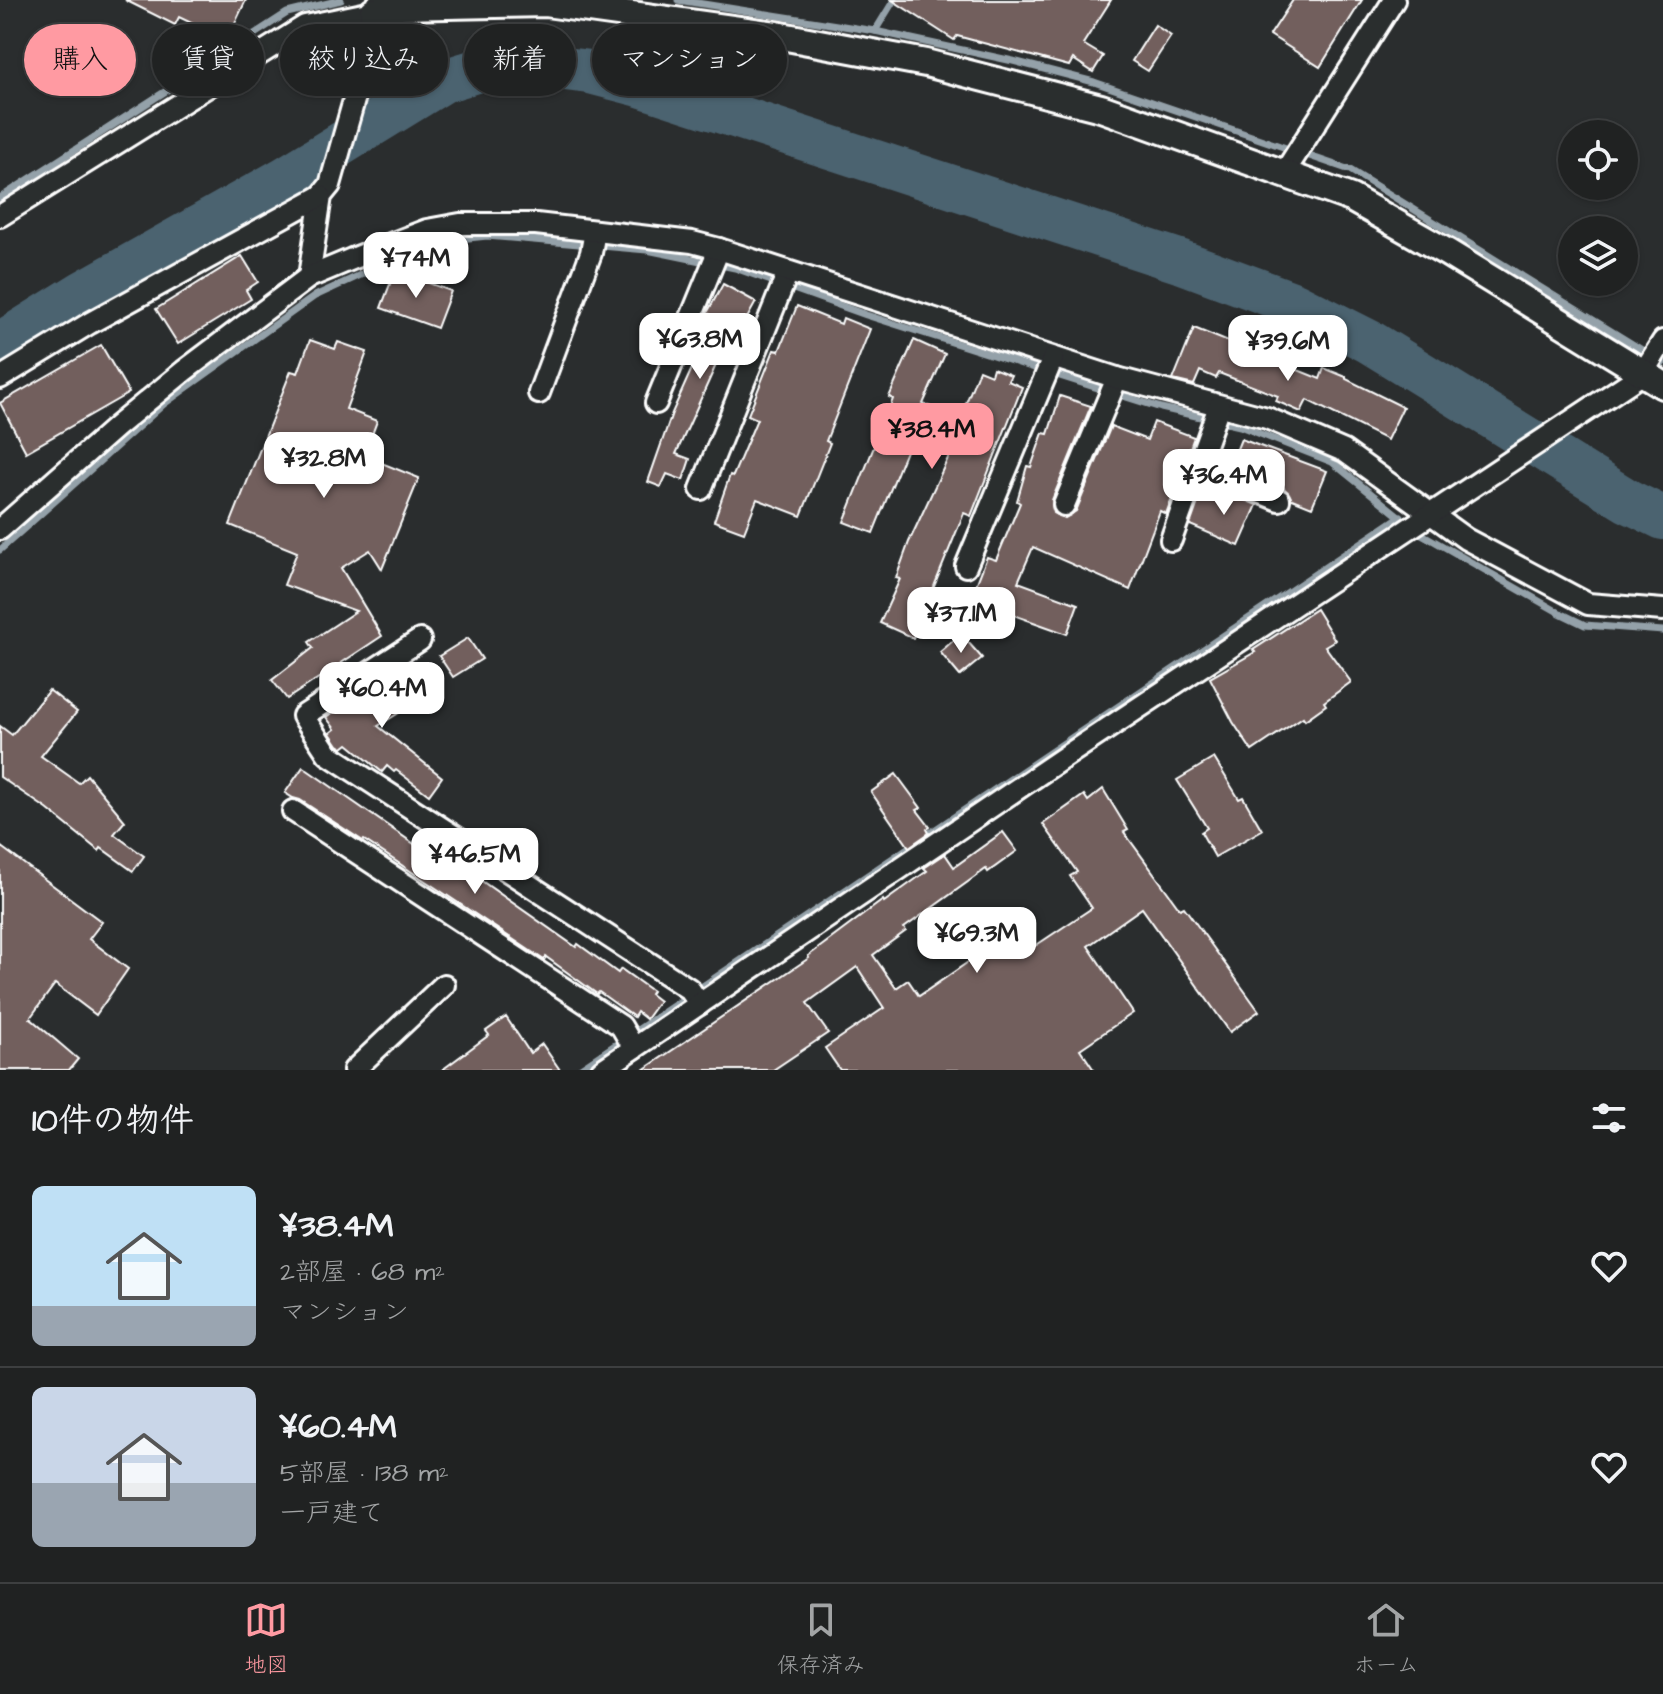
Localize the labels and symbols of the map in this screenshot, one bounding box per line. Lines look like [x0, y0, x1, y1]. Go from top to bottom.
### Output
pin: ¥74M [369, 232, 463, 300]
pin: ¥63.8M [635, 313, 765, 381]
pin: ¥39.6M [1223, 315, 1353, 383]
pin: ¥38.4M [867, 403, 997, 471]
pin: ¥32.8M [259, 432, 389, 500]
pin: ¥36.4M [1159, 449, 1289, 517]
pin: ¥37.1M [896, 587, 1026, 655]
pin: ¥60.4M [317, 662, 447, 730]
pin: ¥46.5M [410, 828, 540, 896]
pin: ¥69.3M [912, 907, 1042, 975]

